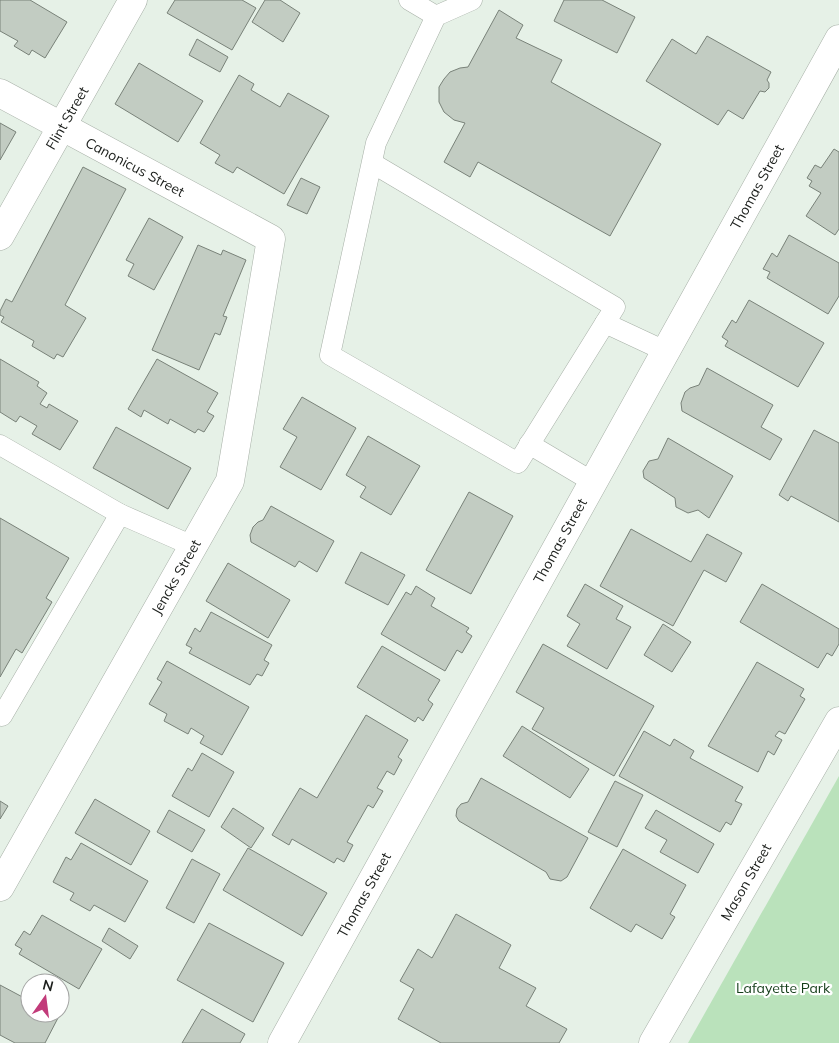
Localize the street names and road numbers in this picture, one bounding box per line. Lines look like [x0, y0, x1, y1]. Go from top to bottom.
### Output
street label: Flint Street [42, 83, 92, 153]
street label: Canonicus Street [82, 133, 188, 201]
street label: Thomas Street [726, 141, 788, 233]
street label: Thomas Street [529, 495, 591, 587]
street label: Jencks Street [147, 536, 205, 618]
street label: Mason Street [717, 840, 775, 924]
street label: Thomas Street [333, 849, 395, 941]

